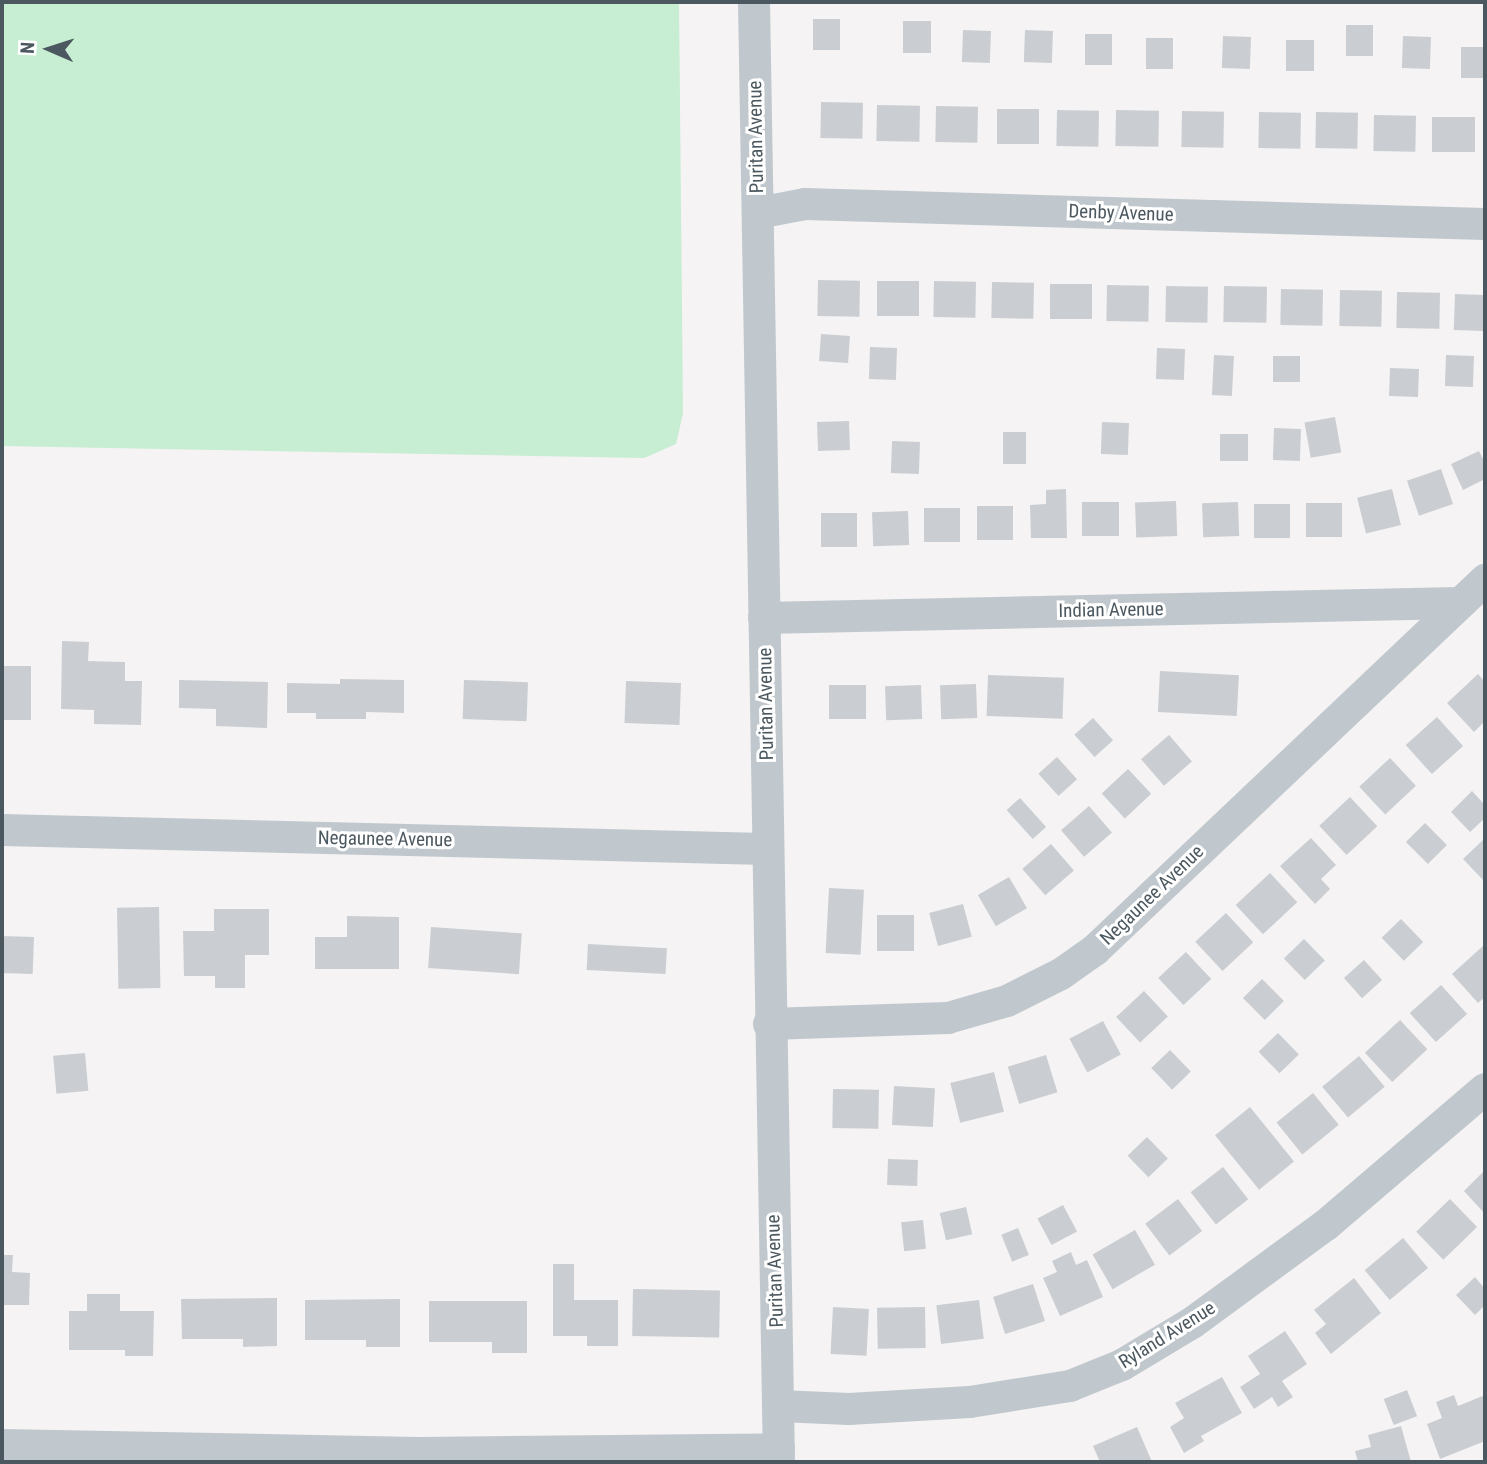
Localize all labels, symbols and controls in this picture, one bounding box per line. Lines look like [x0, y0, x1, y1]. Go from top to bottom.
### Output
north arrow [14, 14, 84, 84]
text: N [16, 41, 39, 54]
street label: Puritan Avenue [744, 80, 768, 194]
street label: Denby Avenue [1068, 200, 1174, 226]
street label: Indian Avenue [1058, 598, 1164, 622]
street label: Puritan Avenue [754, 647, 778, 761]
street label: Negaunee Avenue [318, 826, 452, 852]
street label: Negaunee Avenue [1096, 840, 1208, 950]
street label: Puritan Avenue [762, 1214, 788, 1328]
street label: Ryland Avenue [1115, 1296, 1219, 1374]

